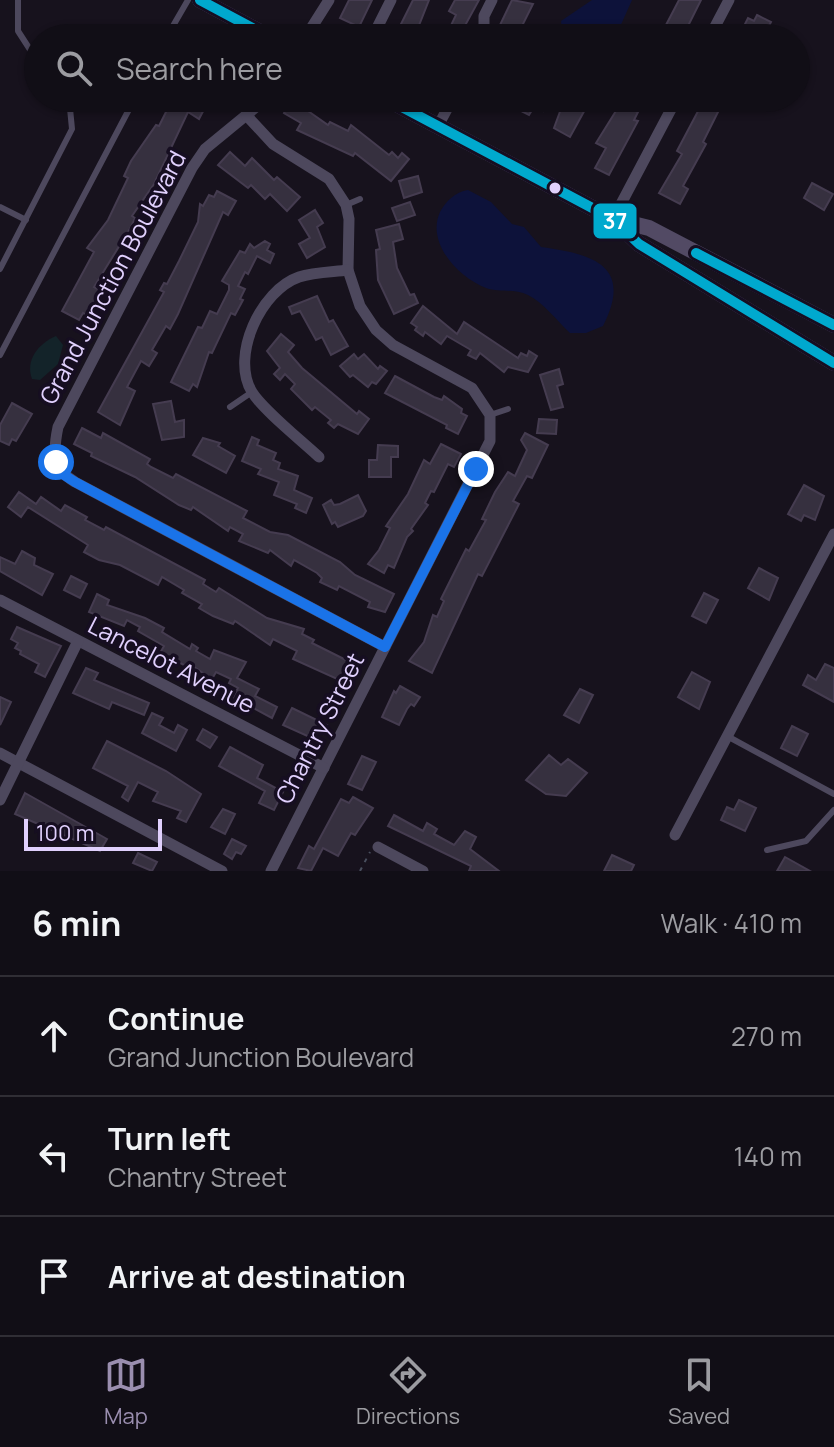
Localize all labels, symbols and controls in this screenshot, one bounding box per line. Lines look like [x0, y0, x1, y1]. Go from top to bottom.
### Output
search box [24, 24, 810, 112]
icon: search [52, 46, 96, 90]
text: Search here [116, 48, 283, 89]
street label: Grand Junction Boulevard [31, 144, 193, 410]
unlabelled marker [547, 180, 563, 196]
line badge: 37 [592, 202, 638, 240]
text: 37 [603, 206, 627, 236]
route start [38, 444, 74, 480]
route end [458, 451, 494, 487]
street label: Lancelot Avenue [83, 608, 261, 720]
street label: Chantry Street [267, 647, 371, 809]
scale bar [24, 815, 162, 851]
text: 100 m [36, 818, 94, 848]
text: 6 min [32, 900, 121, 946]
text: Walk · 410 m [661, 905, 802, 941]
text: Continue [108, 998, 244, 1039]
icon: ahead [32, 1014, 76, 1058]
text: 270 m [731, 1018, 802, 1054]
text: Grand Junction Boulevard [108, 1039, 414, 1075]
text: Turn left [108, 1118, 231, 1159]
icon: left [32, 1134, 76, 1178]
text: 140 m [733, 1138, 802, 1174]
text: Chantry Street [108, 1159, 287, 1195]
icon: arrive [32, 1254, 76, 1298]
text: Arrive at destination [108, 1256, 406, 1297]
tab: Map [104, 1353, 148, 1431]
tab: Directions [356, 1353, 460, 1431]
tab: Saved [668, 1353, 730, 1431]

